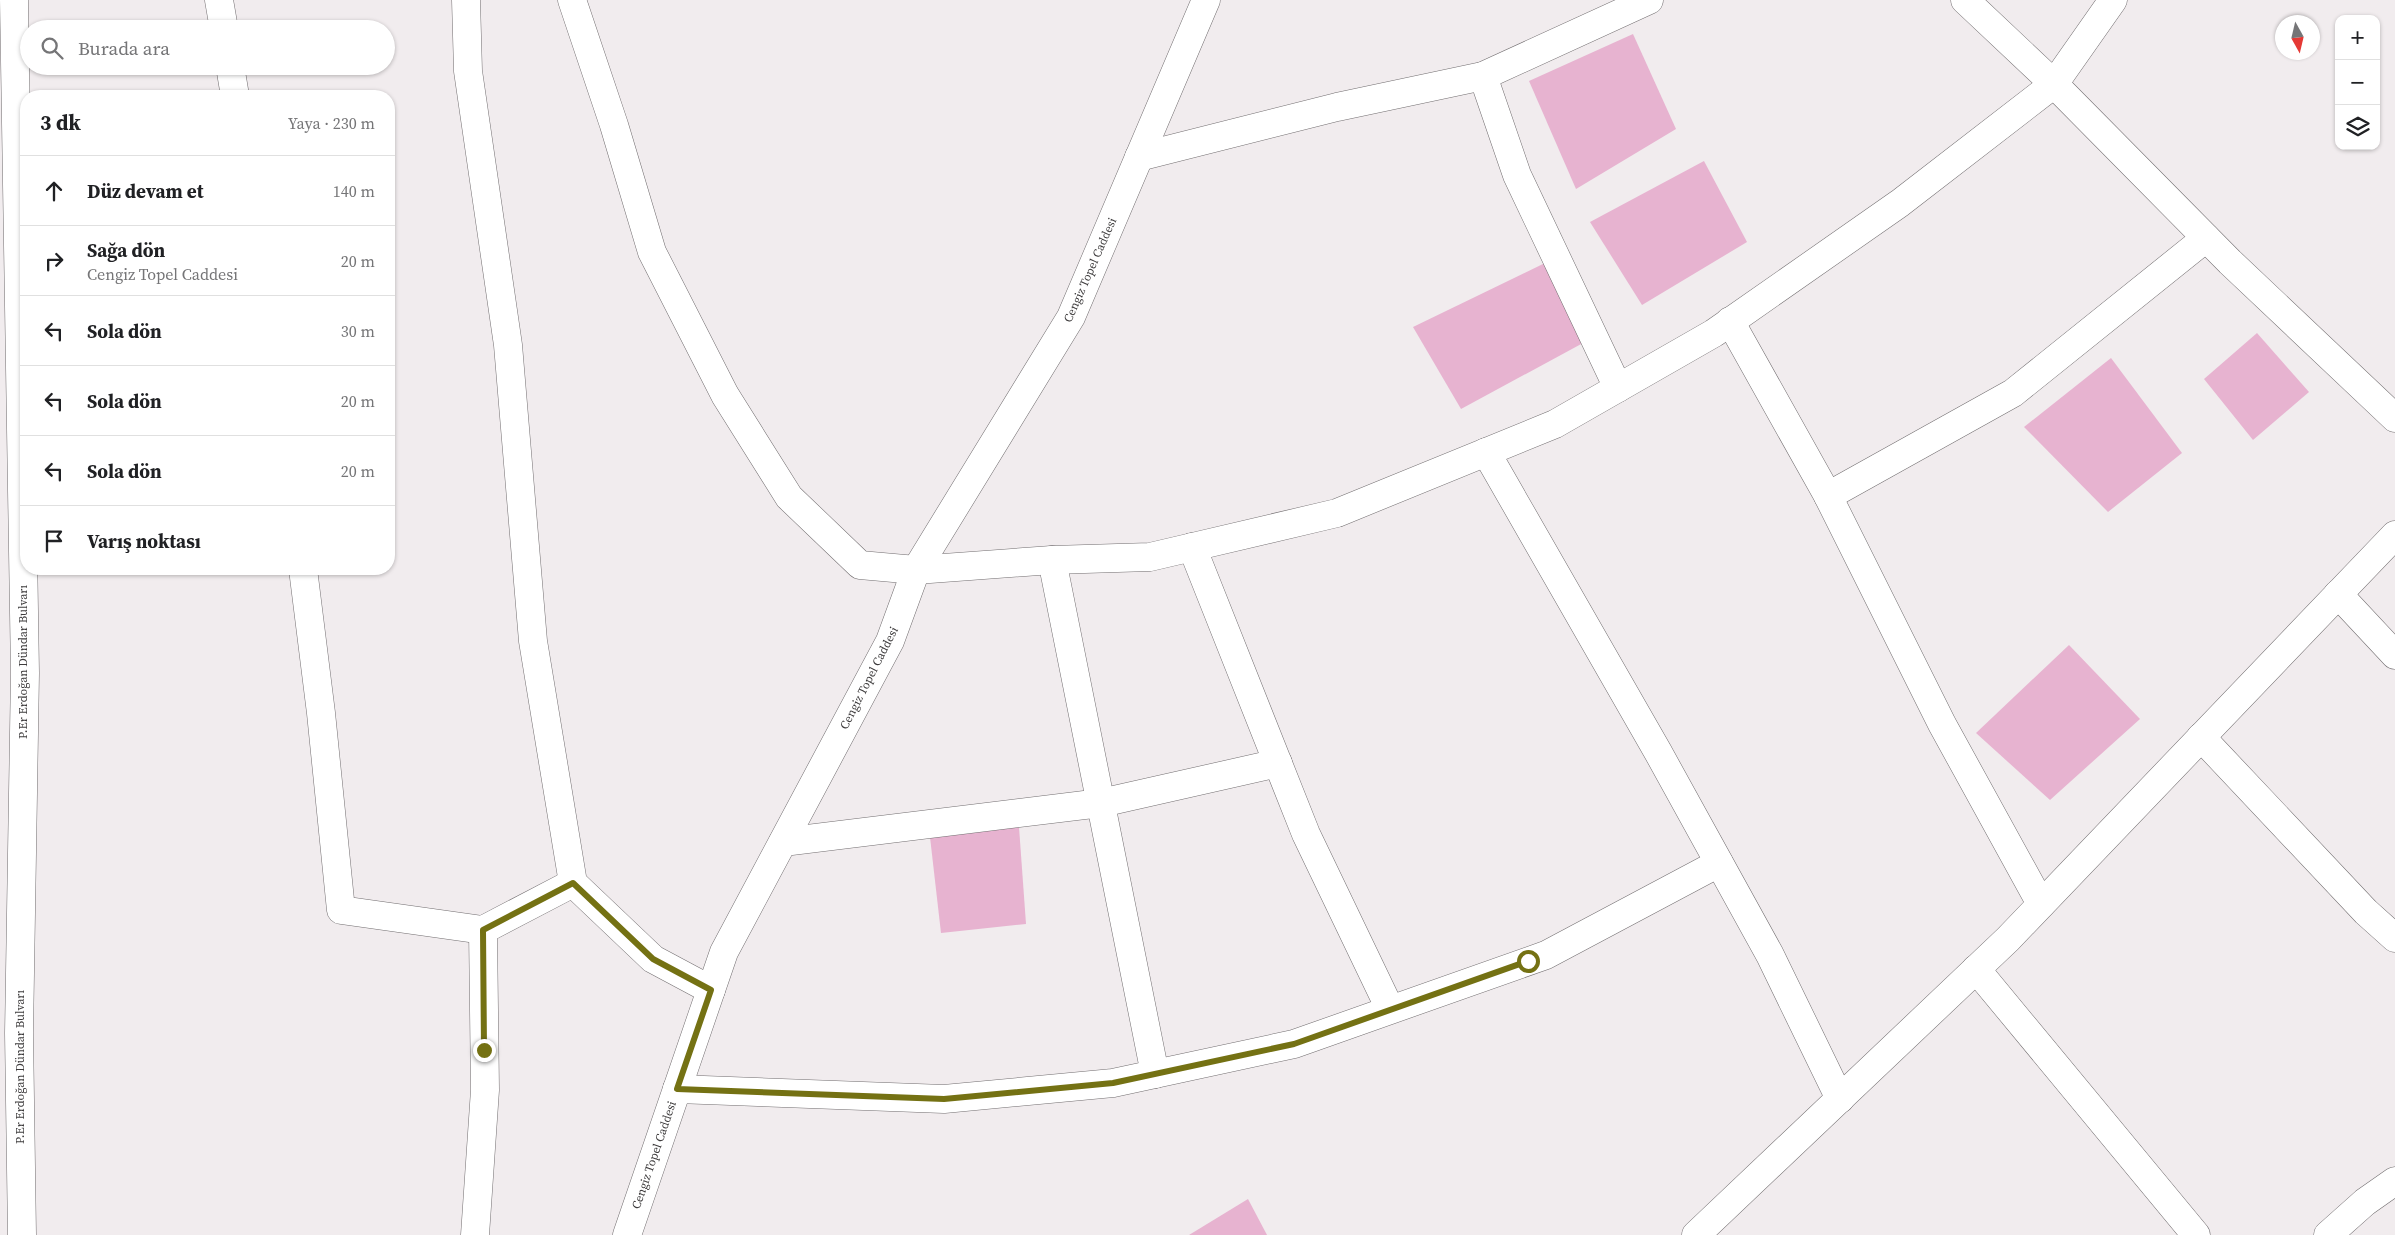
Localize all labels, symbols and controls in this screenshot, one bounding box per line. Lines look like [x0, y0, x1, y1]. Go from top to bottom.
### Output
north arrow [2275, 15, 2320, 60]
map controls [2335, 15, 2380, 150]
button: + [2335, 15, 2380, 60]
search box [20, 20, 395, 75]
icon: search [38, 34, 66, 62]
text: Burada ara [78, 35, 170, 61]
button: − [2335, 60, 2380, 105]
button: layers [2335, 105, 2380, 150]
text: 3 dk [40, 108, 81, 137]
text: Yaya · 230 m [288, 112, 375, 134]
icon: ahead [40, 177, 68, 205]
text: Düz devam et [87, 178, 204, 204]
text: 140 m [333, 180, 375, 202]
street label: Cengiz Topel Caddesi [1060, 215, 1121, 325]
text: Sağa dön [87, 237, 165, 263]
icon: right [40, 247, 68, 275]
text: 20 m [341, 250, 375, 272]
text: Cengiz Topel Caddesi [87, 263, 238, 285]
icon: left [40, 317, 68, 345]
text: Sola dön [87, 318, 162, 344]
text: 30 m [341, 320, 375, 342]
icon: left [40, 387, 68, 415]
text: Sola dön [87, 388, 162, 414]
text: 20 m [341, 390, 375, 412]
icon: left [40, 457, 68, 485]
text: Sola dön [87, 458, 162, 484]
text: 20 m [341, 460, 375, 482]
icon: arrive [40, 527, 68, 555]
text: Varış noktası [87, 528, 201, 554]
street label: P.Er Erdoğan Dündar Bulvarı [15, 585, 31, 739]
street label: Cengiz Topel Caddesi [836, 624, 902, 732]
route start [1517, 950, 1540, 973]
street label: P.Er Erdoğan Dündar Bulvarı [12, 990, 28, 1144]
route end [473, 1039, 496, 1062]
street label: Cengiz Topel Caddesi [628, 1098, 680, 1211]

